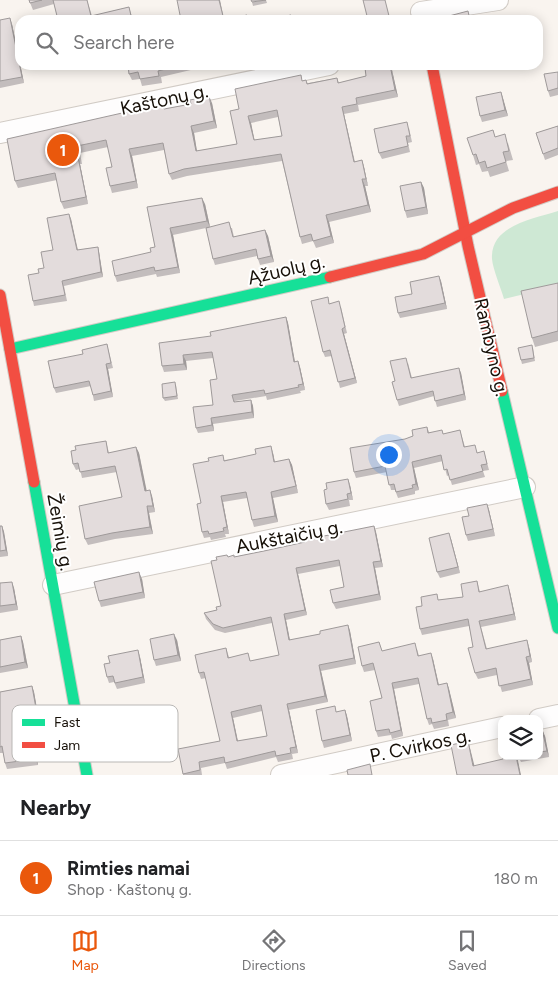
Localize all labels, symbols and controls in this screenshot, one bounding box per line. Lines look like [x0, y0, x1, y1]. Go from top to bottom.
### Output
search box [15, 15, 543, 70]
icon: search [33, 29, 61, 57]
text: Search here [73, 31, 175, 54]
street label: Kaštonų g. [118, 79, 210, 120]
pin: 1 [47, 131, 79, 169]
street label: Ąžuolų g. [245, 249, 327, 290]
street label: Rambyno g. [469, 296, 514, 398]
your location [376, 442, 402, 468]
street label: Žeimių g. [42, 492, 79, 573]
street label: Aukštaičių g. [234, 515, 344, 558]
legend [12, 705, 178, 762]
text: Fast [54, 714, 80, 731]
map controls [498, 715, 543, 760]
button: layers [498, 715, 543, 760]
street label: P. Cvirkos g. [367, 724, 473, 767]
text: Jam [54, 737, 80, 754]
text: Nearby [20, 795, 91, 820]
text: Rimties namai [67, 857, 190, 880]
text: 1 [33, 869, 39, 888]
text: 180 m [494, 869, 538, 888]
text: Shop · Kaštonų g. [67, 880, 192, 899]
tab: Map [71, 927, 99, 974]
tab: Directions [242, 927, 306, 974]
tab: Saved [448, 927, 487, 974]

